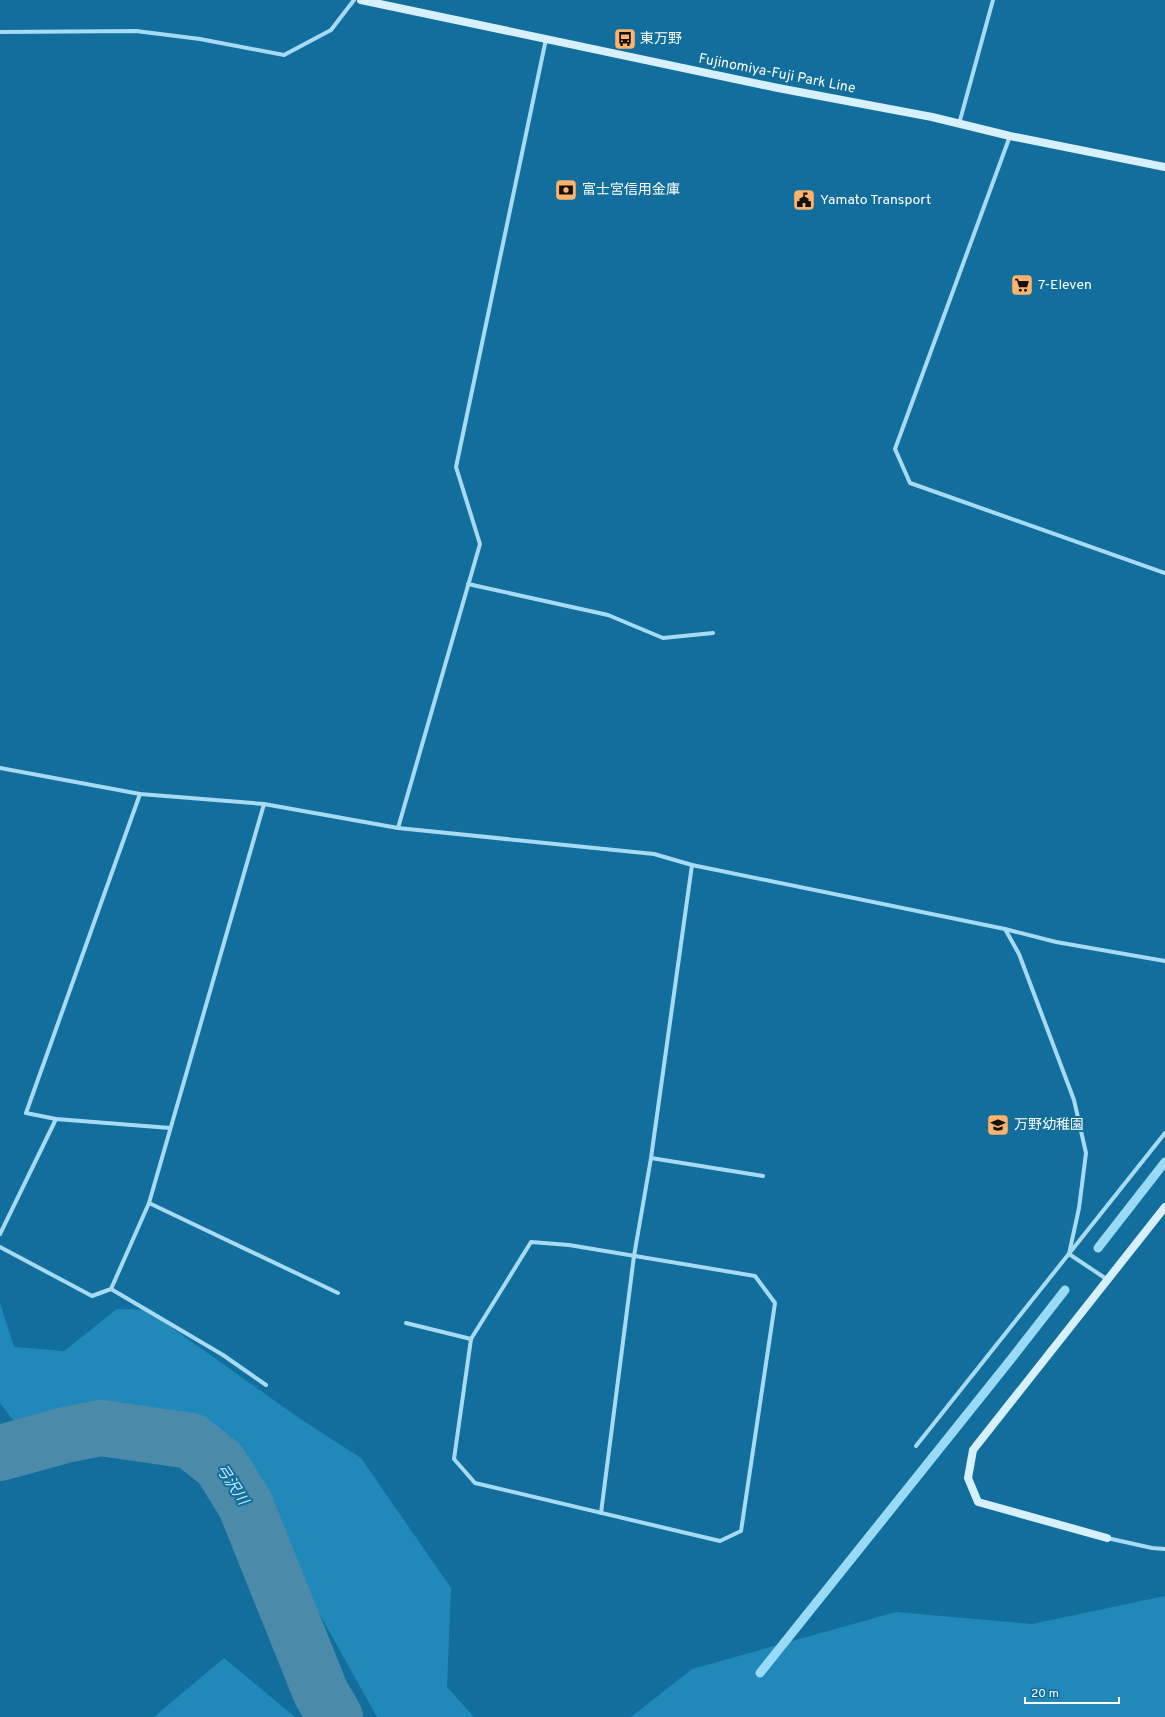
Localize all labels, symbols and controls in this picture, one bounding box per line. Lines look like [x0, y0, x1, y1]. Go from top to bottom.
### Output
bus stop icon: 東万野 [612, 26, 638, 52]
place label: 東万野 [640, 31, 682, 48]
street label: Fujinomiya-Fuji Park Line [697, 50, 857, 98]
bank icon: 富士宮信用金庫 [553, 177, 579, 203]
place label: 富士宮信用金庫 [582, 182, 680, 199]
public building icon: Yamato Transport [791, 187, 817, 213]
place label: Yamato Transport [820, 192, 931, 209]
supermarket icon: 7-Eleven [1009, 272, 1035, 298]
place label: 7-Eleven [1038, 277, 1092, 294]
school or university icon: 万野幼稚園 [985, 1112, 1011, 1138]
place label: 万野幼稚園 [1014, 1117, 1084, 1134]
water label: 弓沢川 [211, 1461, 252, 1511]
scale bar [1025, 1679, 1119, 1705]
text: 20 m [1031, 1686, 1059, 1702]

